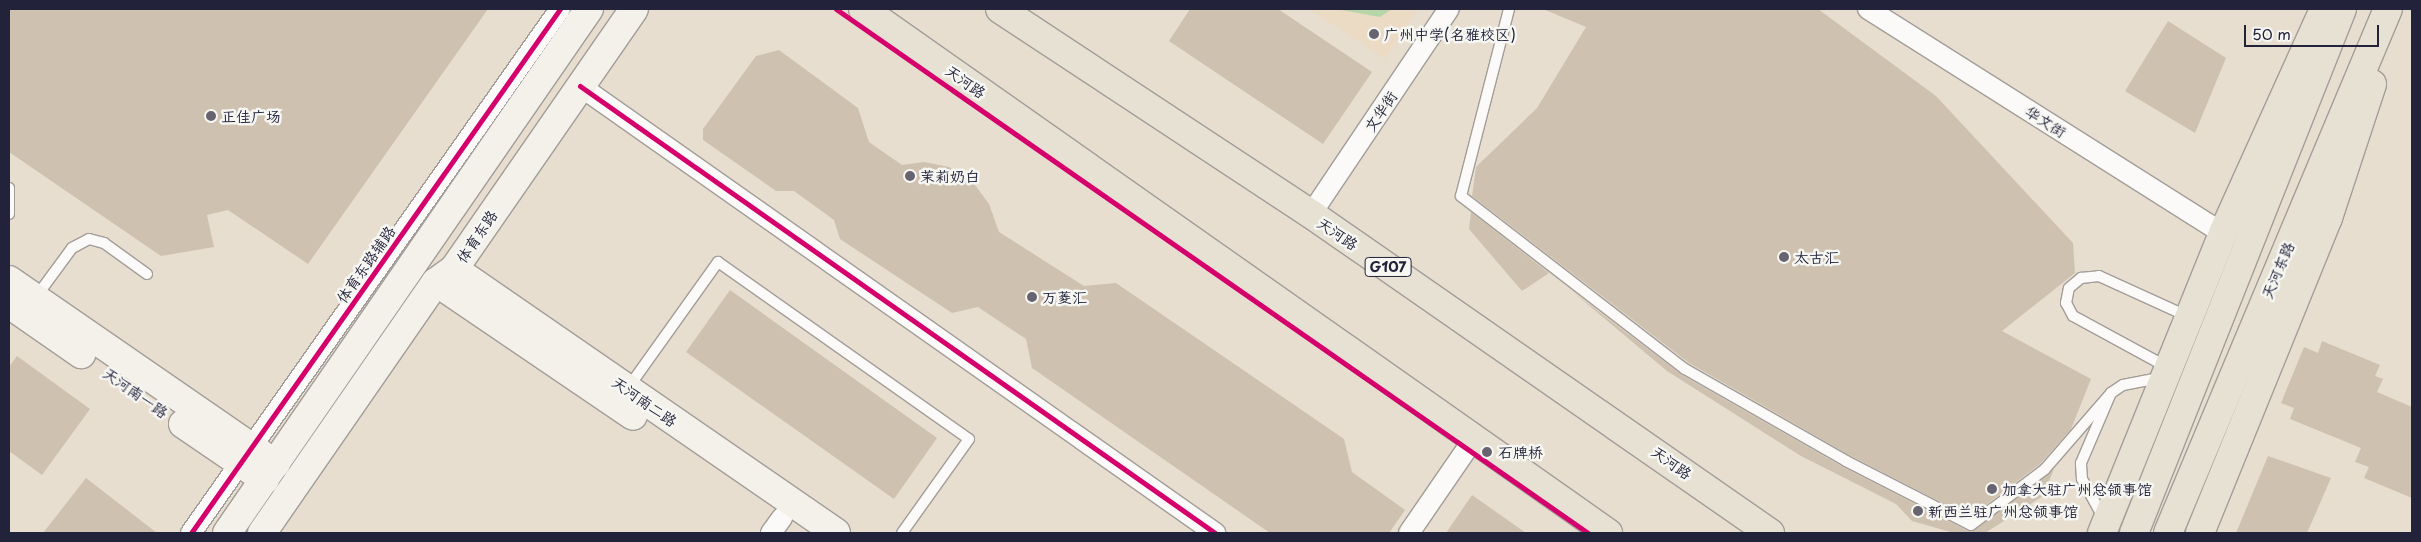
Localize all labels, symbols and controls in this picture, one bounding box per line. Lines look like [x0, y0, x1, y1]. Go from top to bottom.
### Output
scale bar [2246, 15, 2381, 47]
text: 50 m [2252, 22, 2291, 45]
place label: 广州中学(名雅校区) [1384, 25, 1516, 43]
marker: 广州中学(名雅校区) [1368, 28, 1380, 40]
street label: 天河路 [942, 61, 990, 101]
street label: 文华街 [1360, 87, 1400, 135]
street label: 华文街 [2022, 101, 2070, 141]
place label: 正佳广场 [221, 107, 281, 125]
marker: 正佳广场 [205, 110, 217, 122]
place label: 茉莉奶白 [920, 167, 980, 185]
marker: 茉莉奶白 [904, 170, 916, 182]
street label: 体育东路 [452, 206, 500, 266]
street label: 天河路 [1314, 213, 1362, 253]
street label: 体育东路辅路 [332, 222, 398, 306]
street label: 天河东路 [2257, 239, 2297, 301]
place label: 太古汇 [1794, 248, 1839, 266]
marker: 太古汇 [1778, 251, 1790, 263]
road number: G107 [1364, 256, 1412, 278]
place label: 万菱汇 [1042, 288, 1087, 306]
marker: 万菱汇 [1026, 291, 1038, 303]
street label: 天河南一路 [100, 363, 172, 421]
street label: 天河南二路 [609, 372, 681, 430]
street label: 天河路 [1648, 442, 1696, 482]
place label: 石牌桥 [1498, 443, 1543, 461]
marker: 石牌桥 [1480, 445, 1494, 459]
place label: 加拿大驻广州总领事馆 [2002, 480, 2152, 498]
marker: 加拿大驻广州总领事馆 [1986, 483, 1998, 495]
place label: 新西兰驻广州总领事馆 [1928, 502, 2078, 520]
marker: 新西兰驻广州总领事馆 [1912, 505, 1924, 517]

